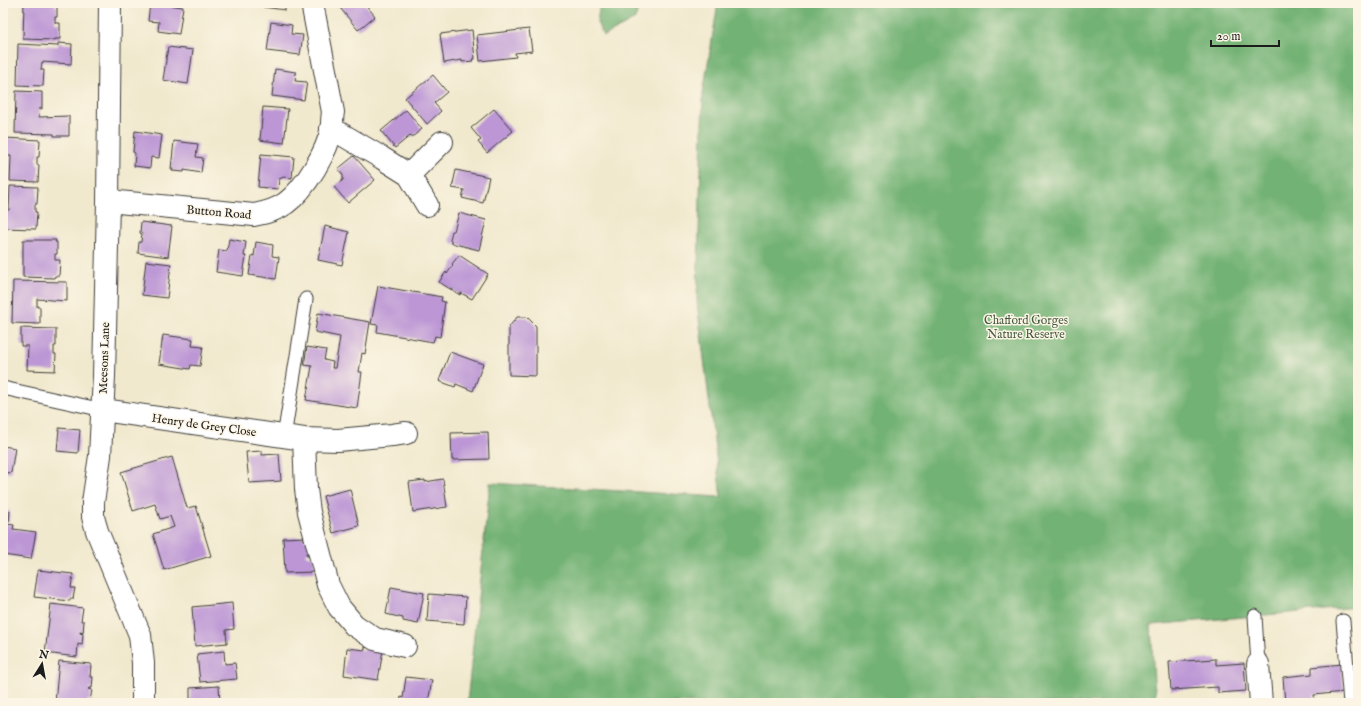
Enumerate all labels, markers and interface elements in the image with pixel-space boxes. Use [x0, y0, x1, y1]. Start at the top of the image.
scale bar [1211, 22, 1279, 48]
text: 20 m [1217, 29, 1240, 44]
street label: Button Road [186, 202, 253, 223]
park label: Chafford Gorges Nature Reserve [984, 313, 1068, 342]
street label: Meesons Lane [96, 321, 113, 394]
street label: Henry de Grey Close [151, 411, 258, 440]
north arrow [22, 644, 62, 684]
text: N [37, 647, 50, 663]

